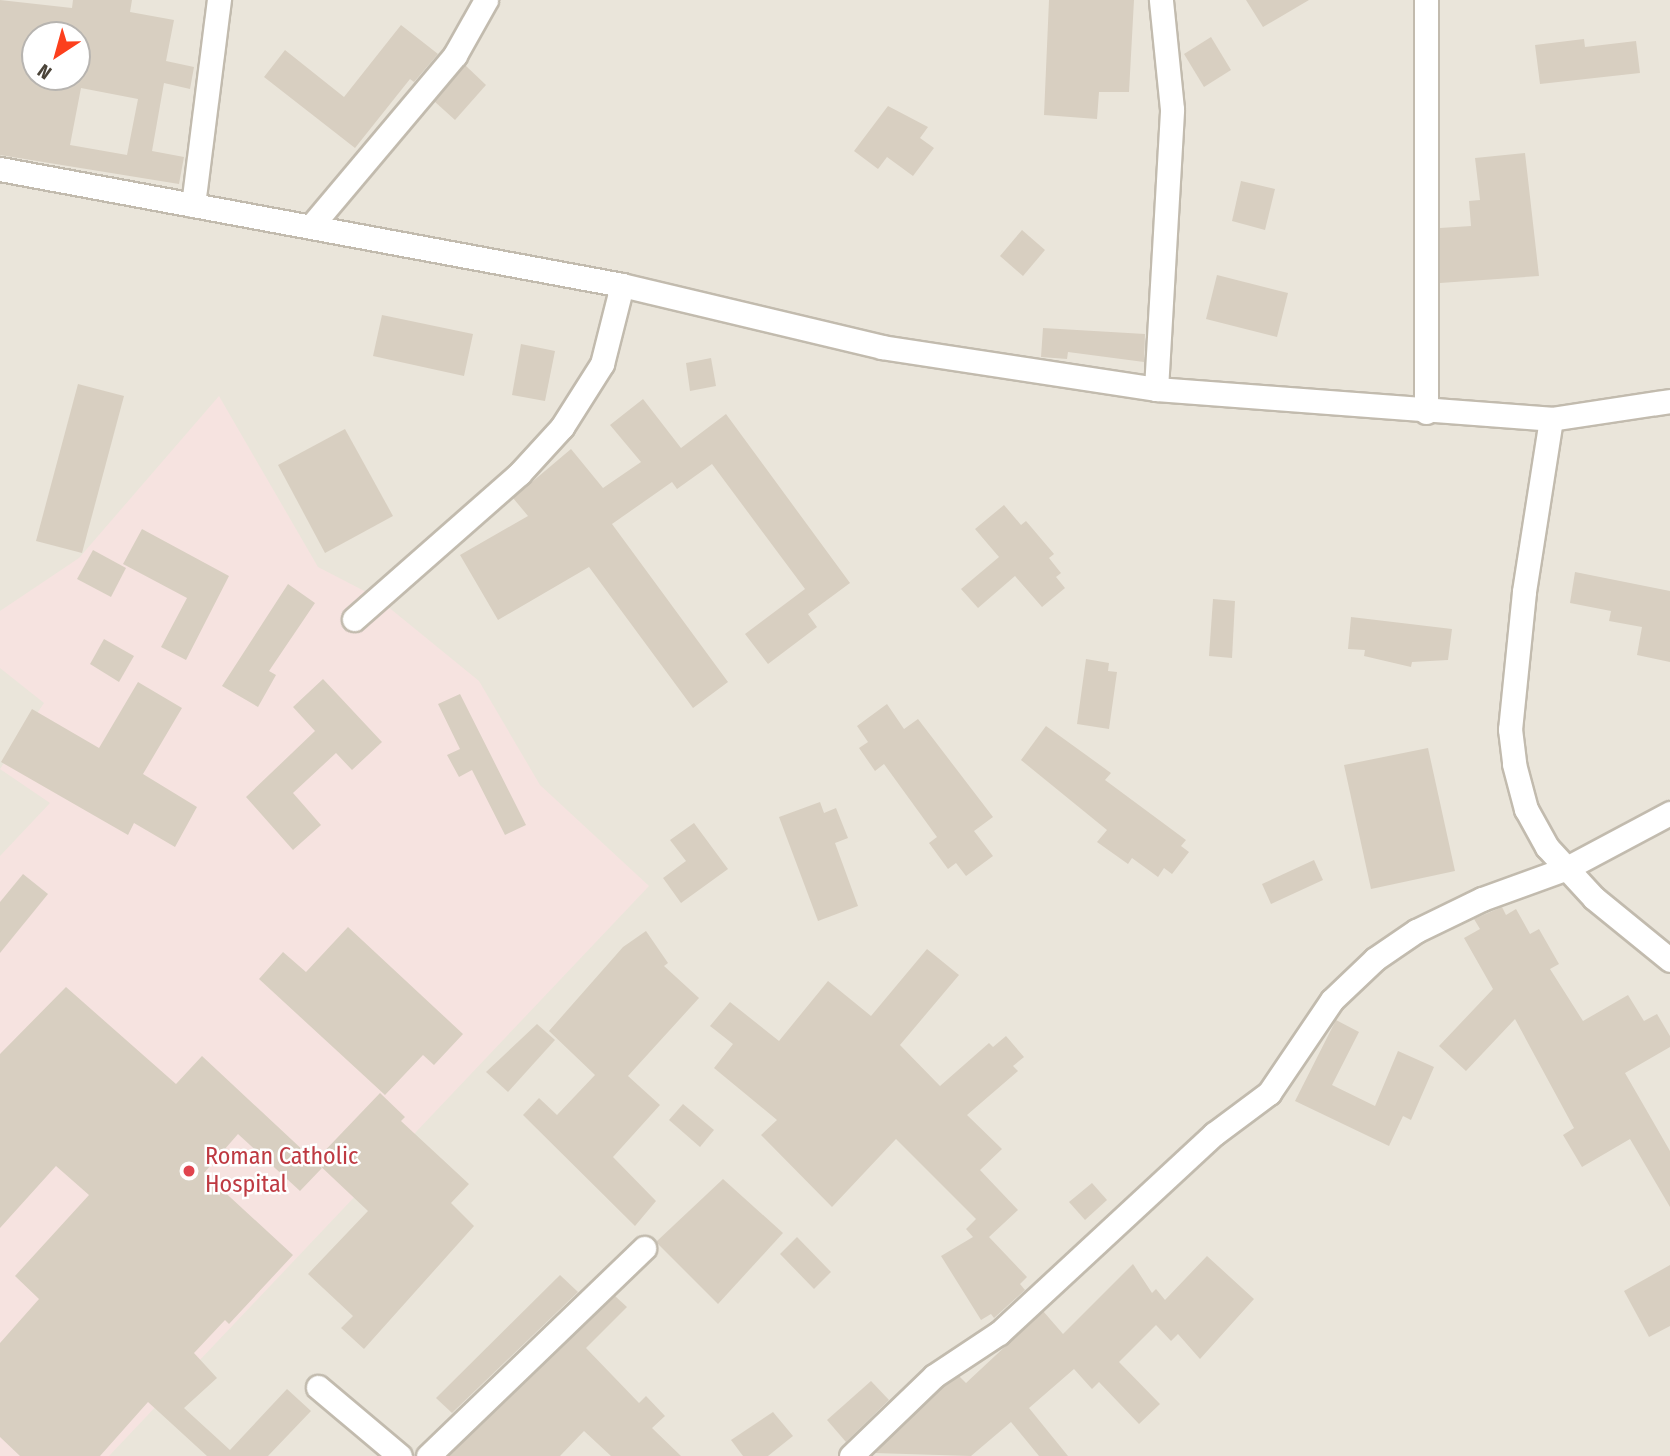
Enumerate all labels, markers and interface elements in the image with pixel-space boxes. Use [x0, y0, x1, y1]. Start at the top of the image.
north arrow [21, 21, 91, 91]
text: N [33, 59, 56, 84]
place label: Roman Catholic Hospital [205, 1143, 358, 1199]
marker: Roman Catholic Hospital [179, 1161, 199, 1181]

